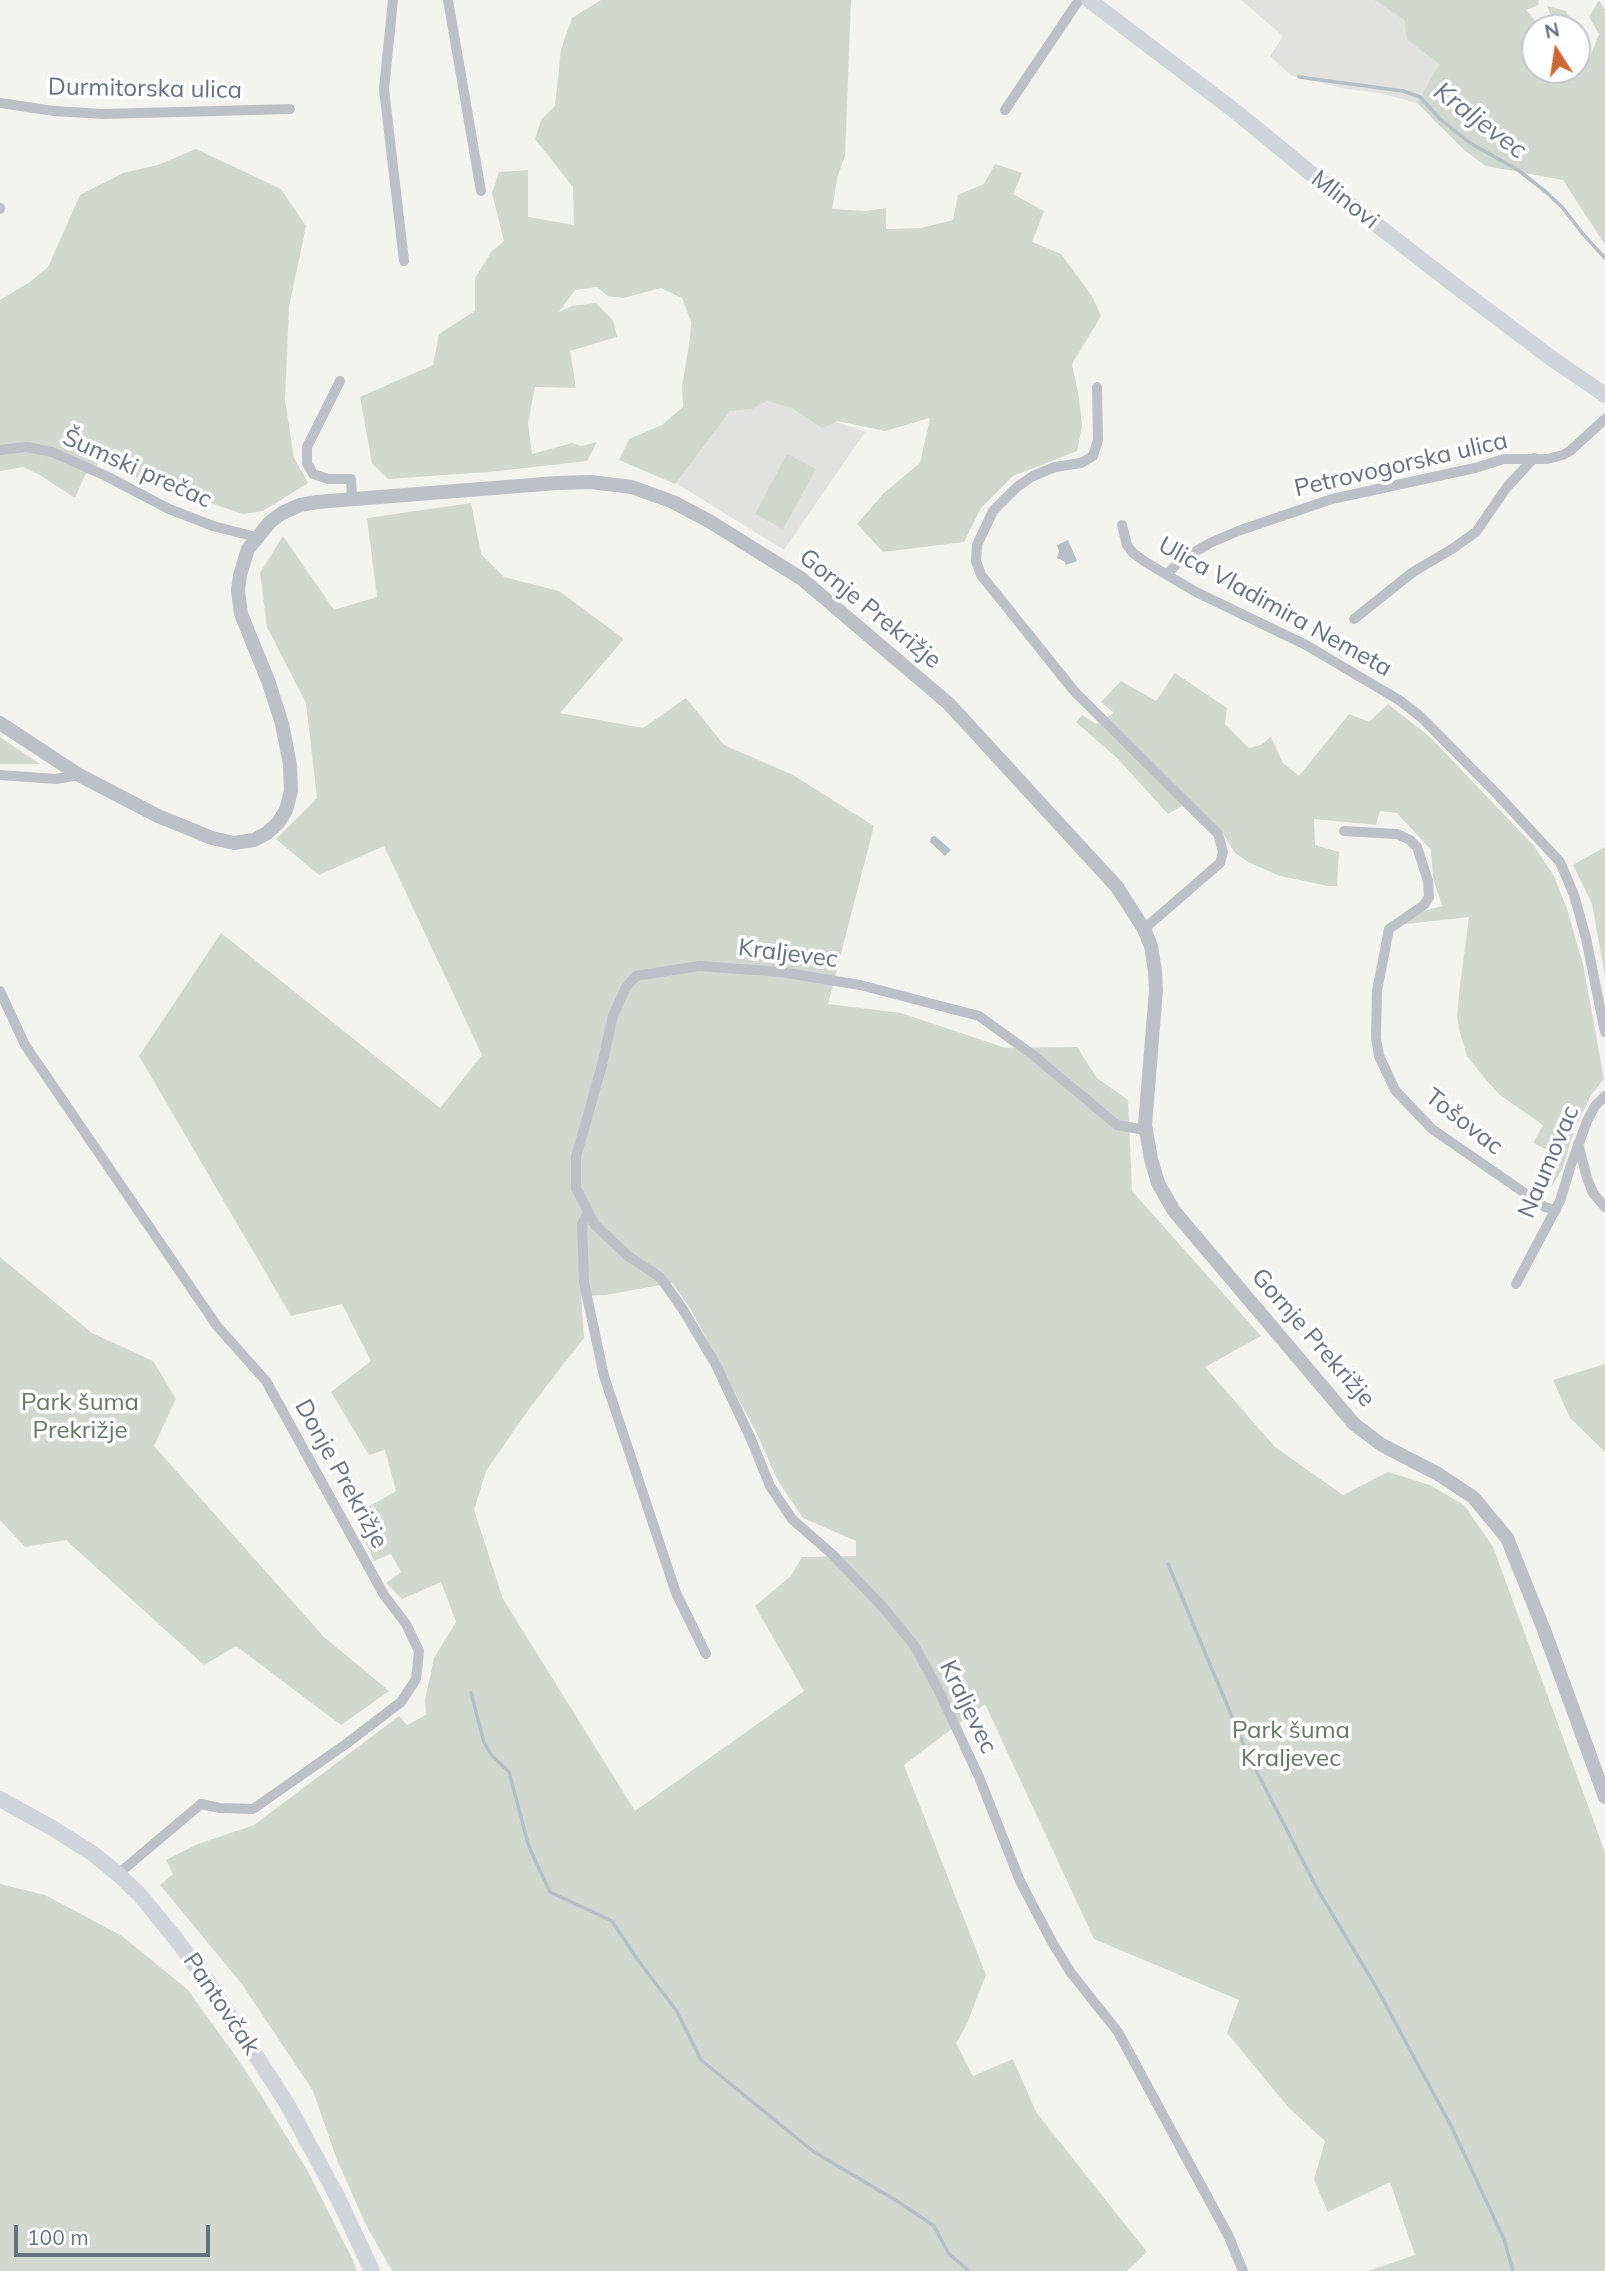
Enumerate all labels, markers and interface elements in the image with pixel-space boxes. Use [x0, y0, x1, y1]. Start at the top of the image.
north arrow [1521, 14, 1591, 84]
text: N [1543, 17, 1562, 44]
street label: Durmitorska ulica [48, 73, 242, 105]
water label: Kraljevec [1427, 76, 1533, 166]
street label: Mlinovi [1305, 165, 1385, 235]
street label: Šumski prečac [58, 423, 216, 515]
street label: Petrovogorska ulica [1292, 426, 1510, 504]
street label: Ulica Vladimira Nemeta [1153, 531, 1397, 683]
street label: Gornje Prekrižje [793, 543, 947, 675]
street label: Kraljevec [737, 934, 839, 974]
street label: Tošovac [1419, 1083, 1509, 1161]
street label: Naumovac [1512, 1101, 1586, 1223]
street label: Gornje Prekrižje [1245, 1263, 1381, 1413]
park label: Park šuma Prekrižje [21, 1389, 139, 1445]
street label: Donje Prekrižje [288, 1395, 394, 1553]
street label: Kraljevec [933, 1656, 1003, 1758]
park label: Park šuma Kraljevec [1232, 1717, 1350, 1773]
street label: Pantovčak [177, 1948, 265, 2060]
scale bar [18, 2212, 214, 2256]
text: 100 m [27, 2224, 89, 2250]

